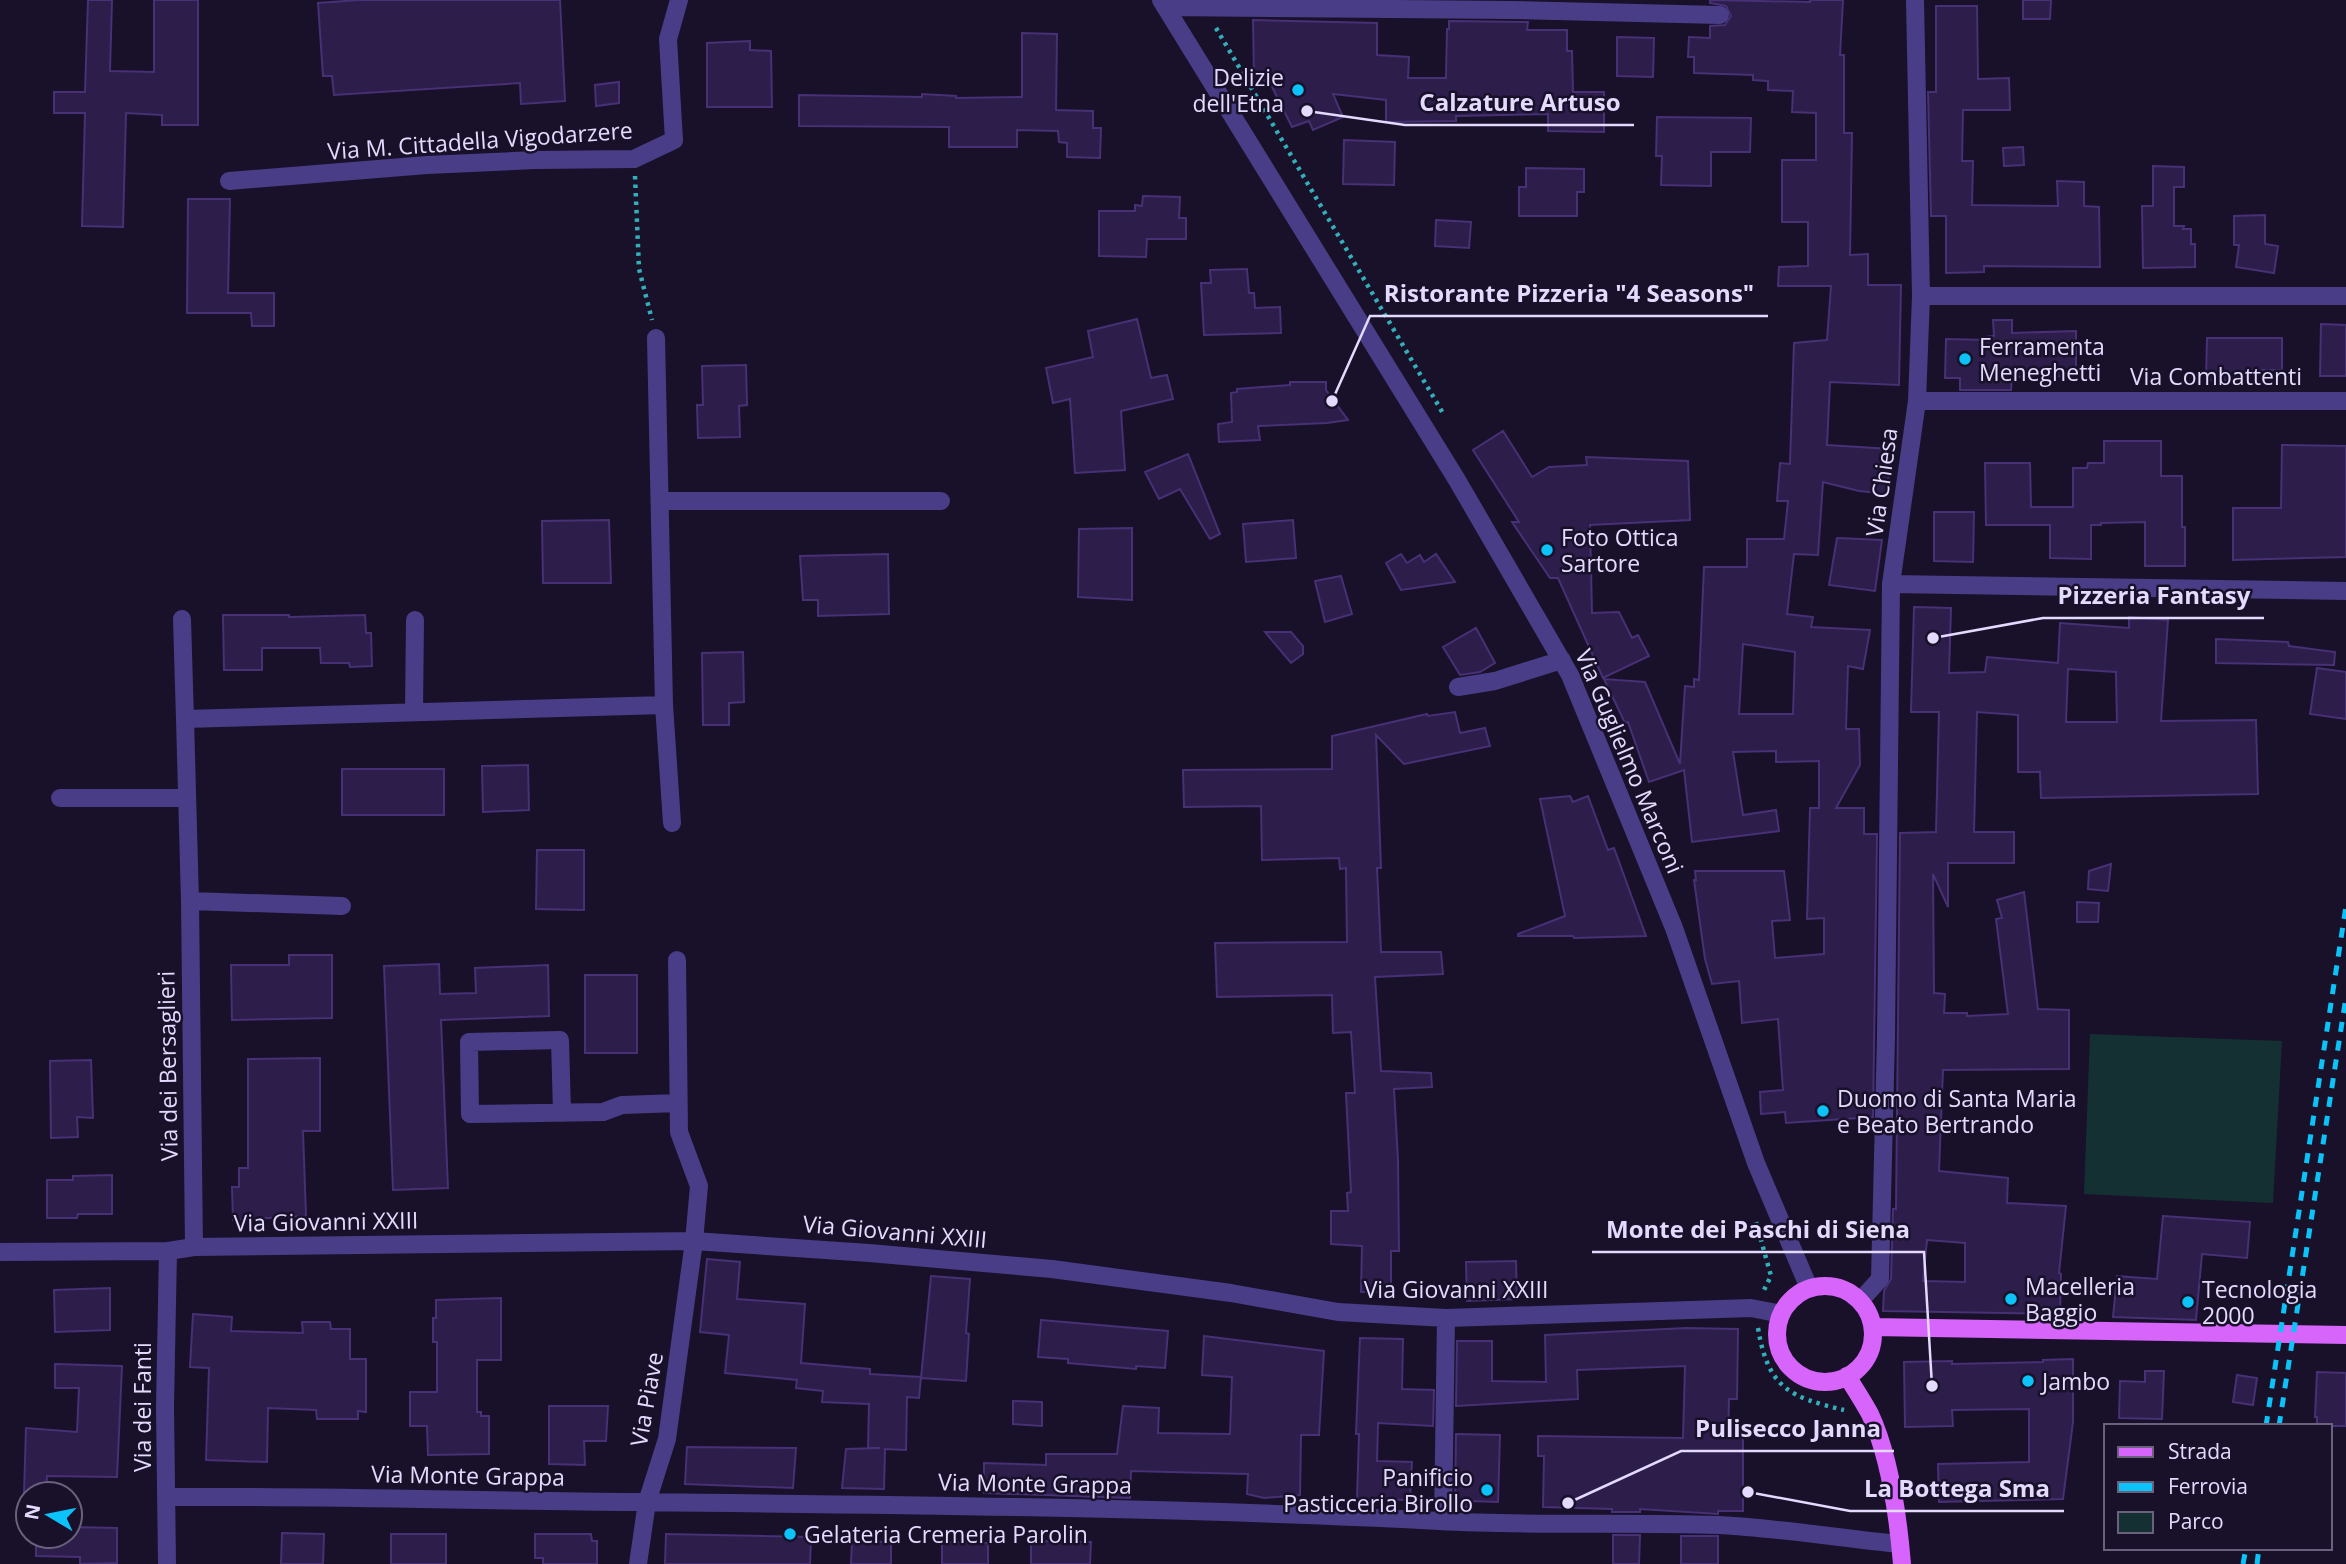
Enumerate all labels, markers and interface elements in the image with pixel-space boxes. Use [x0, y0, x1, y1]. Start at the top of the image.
place label: Delizie dell'Etna [1192, 61, 1284, 119]
callout: Calzature Artuso [1405, 80, 1634, 125]
marker: Delizie dell'Etna [1290, 82, 1306, 98]
text: Calzature Artuso [1419, 85, 1621, 118]
street label: Via M. Cittadella Vigodarzere [326, 113, 634, 167]
callout: Ristorante Pizzeria "4 Seasons" [1370, 271, 1768, 316]
text: Ristorante Pizzeria "4 Seasons" [1384, 276, 1754, 309]
place label: Ferramenta Meneghetti [1979, 330, 2105, 388]
marker: Ferramenta Meneghetti [1957, 351, 1973, 367]
street label: Via Combattenti [2130, 360, 2302, 392]
street label: Via Chiesa [1858, 426, 1904, 538]
place label: Foto Ottica Sartore [1561, 521, 1679, 579]
marker: Foto Ottica Sartore [1539, 542, 1555, 558]
callout: Pizzeria Fantasy [2043, 573, 2264, 618]
text: Pizzeria Fantasy [2058, 578, 2251, 611]
street label: Via Guglielmo Marconi [1568, 644, 1692, 878]
street label: Via dei Bersaglieri [149, 971, 185, 1161]
place label: Duomo di Santa Maria e Beato Bertrando [1837, 1082, 2077, 1140]
marker: Duomo di Santa Maria e Beato Bertrando [1815, 1103, 1831, 1119]
street label: Via Giovanni XXIII [233, 1203, 419, 1239]
street label: Via Giovanni XXIII [802, 1207, 988, 1255]
callout: Monte dei Paschi di Siena [1592, 1207, 1924, 1252]
text: Monte dei Paschi di Siena [1606, 1212, 1910, 1245]
place label: Macelleria Baggio [2025, 1270, 2135, 1328]
street label: Via Giovanni XXIII [1364, 1273, 1548, 1305]
place label: Tecnologia 2000 [2202, 1273, 2317, 1331]
marker: Macelleria Baggio [2003, 1291, 2019, 1307]
marker: Tecnologia 2000 [2180, 1294, 2196, 1310]
street label: Via dei Fanti [126, 1342, 158, 1472]
street label: Via Piave [622, 1349, 670, 1449]
place label: Jambo [2040, 1365, 2110, 1397]
marker: Jambo [2020, 1373, 2036, 1389]
callout: Pulisecco Janna [1681, 1406, 1894, 1451]
text: Pulisecco Janna [1695, 1411, 1881, 1444]
legend [2104, 1424, 2332, 1550]
text: Strada [2168, 1437, 2232, 1465]
street label: Via Monte Grappa [371, 1457, 565, 1493]
place label: Panificio Pasticceria Birollo [1283, 1461, 1473, 1519]
street label: Via Monte Grappa [938, 1465, 1132, 1501]
callout: La Bottega Sma [1850, 1466, 2064, 1511]
text: La Bottega Sma [1864, 1471, 2050, 1504]
text: Ferrovia [2168, 1472, 2248, 1500]
north arrow [14, 1480, 84, 1550]
marker: Panificio Pasticceria Birollo [1479, 1482, 1495, 1498]
text: N [18, 1502, 46, 1522]
text: Parco [2168, 1507, 2224, 1535]
place label: Gelateria Cremeria Parolin [804, 1518, 1088, 1550]
marker: Gelateria Cremeria Parolin [782, 1526, 798, 1542]

